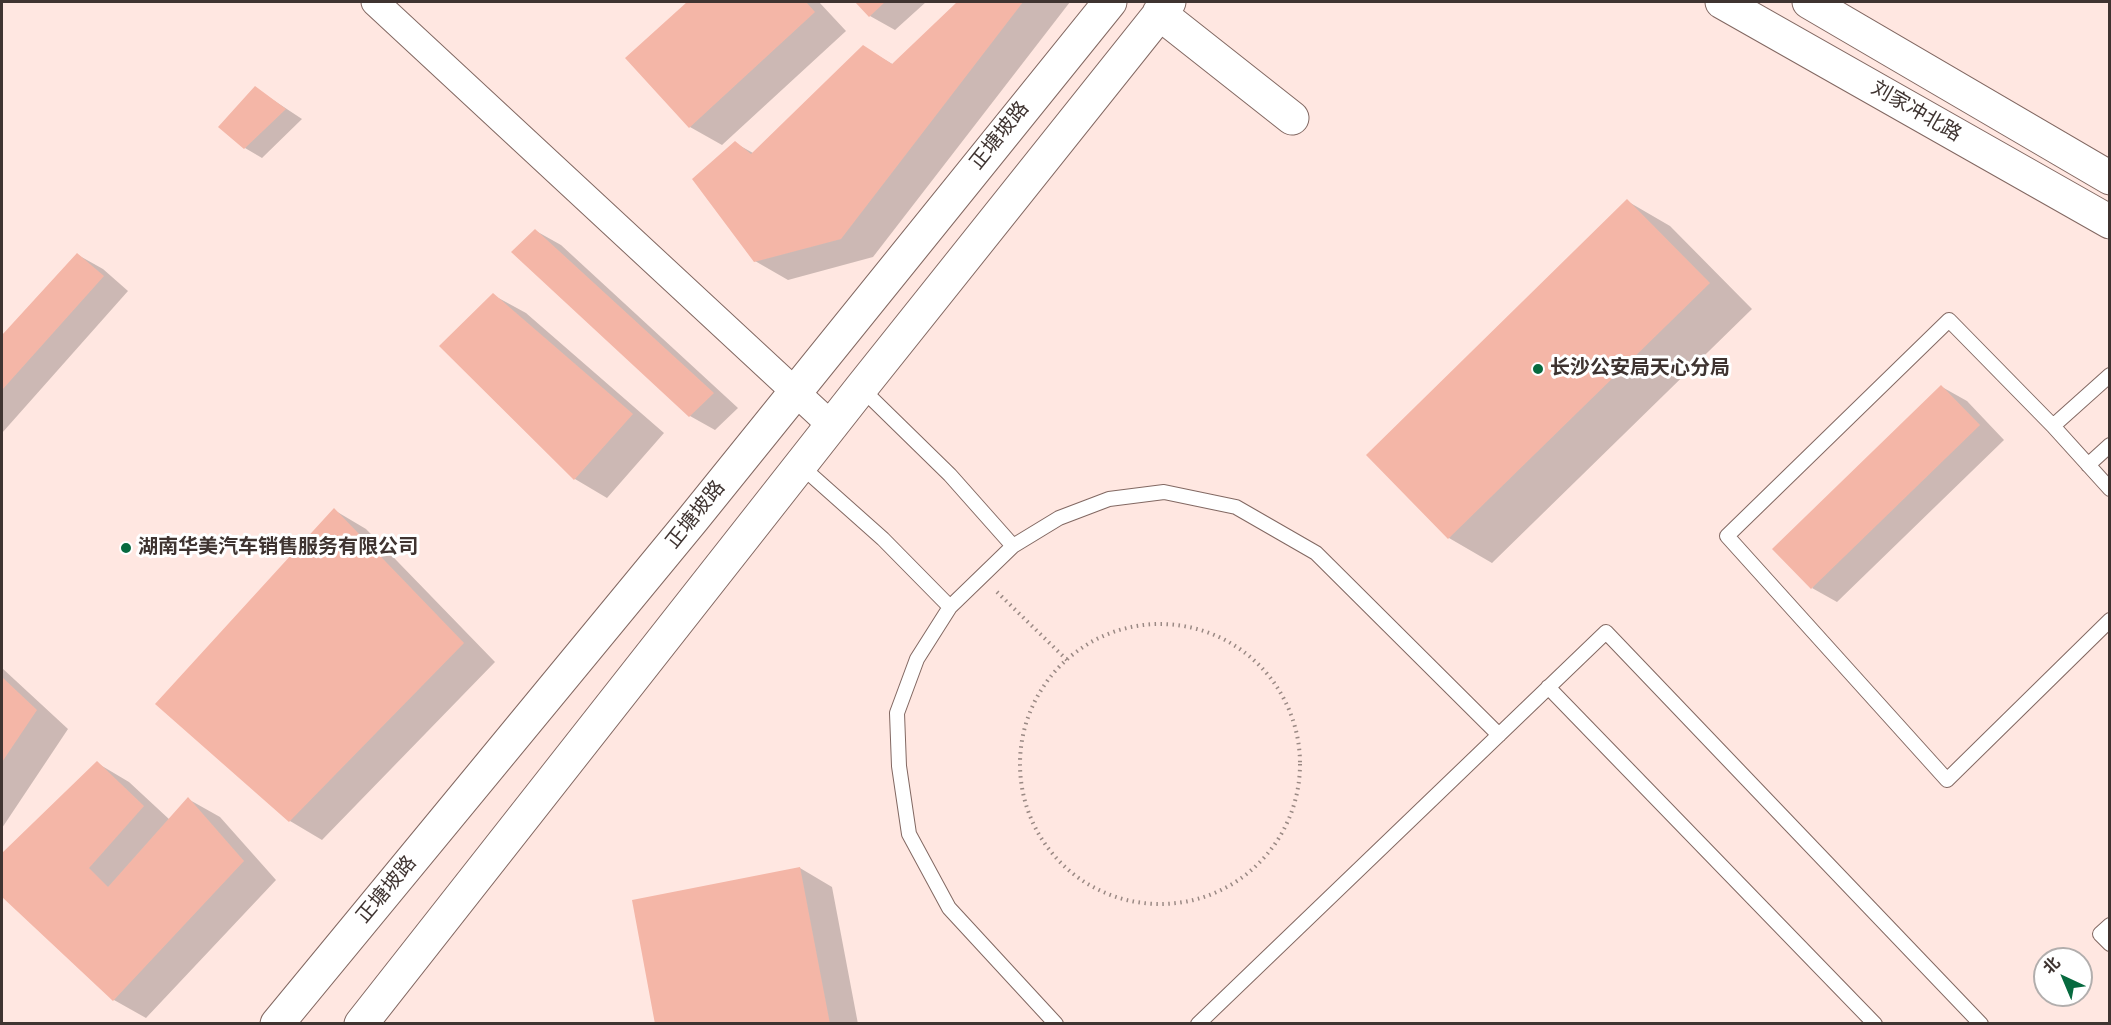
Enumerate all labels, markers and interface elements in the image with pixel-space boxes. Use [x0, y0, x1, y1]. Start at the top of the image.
street label: 刘家冲北路 [1867, 77, 1965, 147]
street label: 正塘坡路 [966, 97, 1034, 175]
place label: 长沙公安局天心分局 [1550, 357, 1730, 381]
marker: 长沙公安局天心分局 [1531, 362, 1545, 376]
street label: 正塘坡路 [662, 476, 730, 554]
place label: 湖南华美汽车销售服务有限公司 [138, 536, 418, 560]
marker: 湖南华美汽车销售服务有限公司 [119, 541, 133, 555]
street label: 正塘坡路 [352, 852, 422, 928]
north arrow [2033, 947, 2093, 1007]
text: 北 [2039, 953, 2065, 978]

